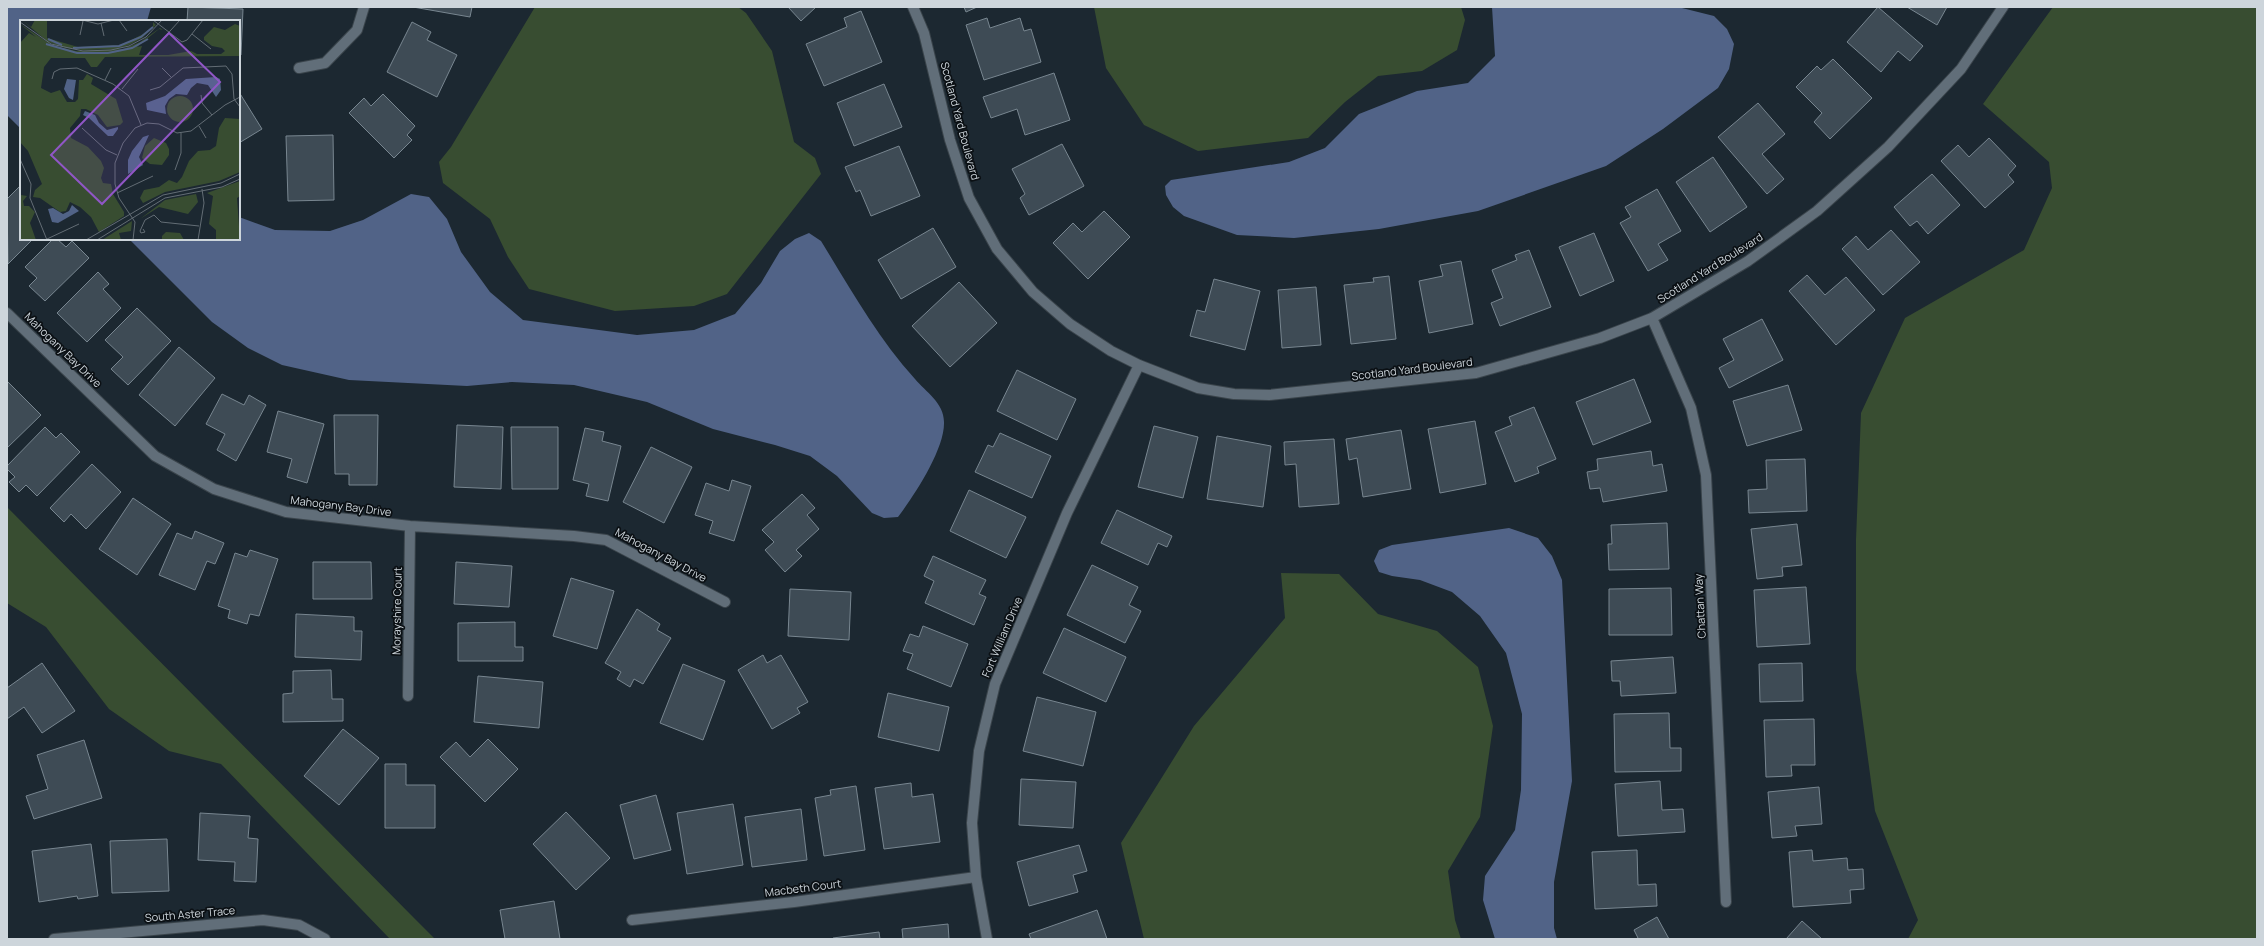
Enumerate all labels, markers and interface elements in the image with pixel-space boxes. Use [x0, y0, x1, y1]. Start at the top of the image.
inset map [20, 20, 240, 240]
street label: Scotland Yard Boulevard [937, 60, 983, 182]
street label: Scotland Yard Boulevard [1654, 229, 1765, 306]
street label: Mahogany Bay Drive [22, 309, 105, 391]
street label: Scotland Yard Boulevard [1351, 354, 1473, 383]
street label: Mahogany Bay Drive [290, 492, 393, 519]
street label: Mahogany Bay Drive [613, 524, 710, 585]
street label: Morayshire Court [388, 567, 405, 655]
street label: Chattan Way [1690, 573, 1709, 639]
street label: Fort William Drive [978, 594, 1025, 679]
street label: Macbeth Court [764, 875, 842, 900]
street label: South Aster Trace [144, 902, 236, 925]

